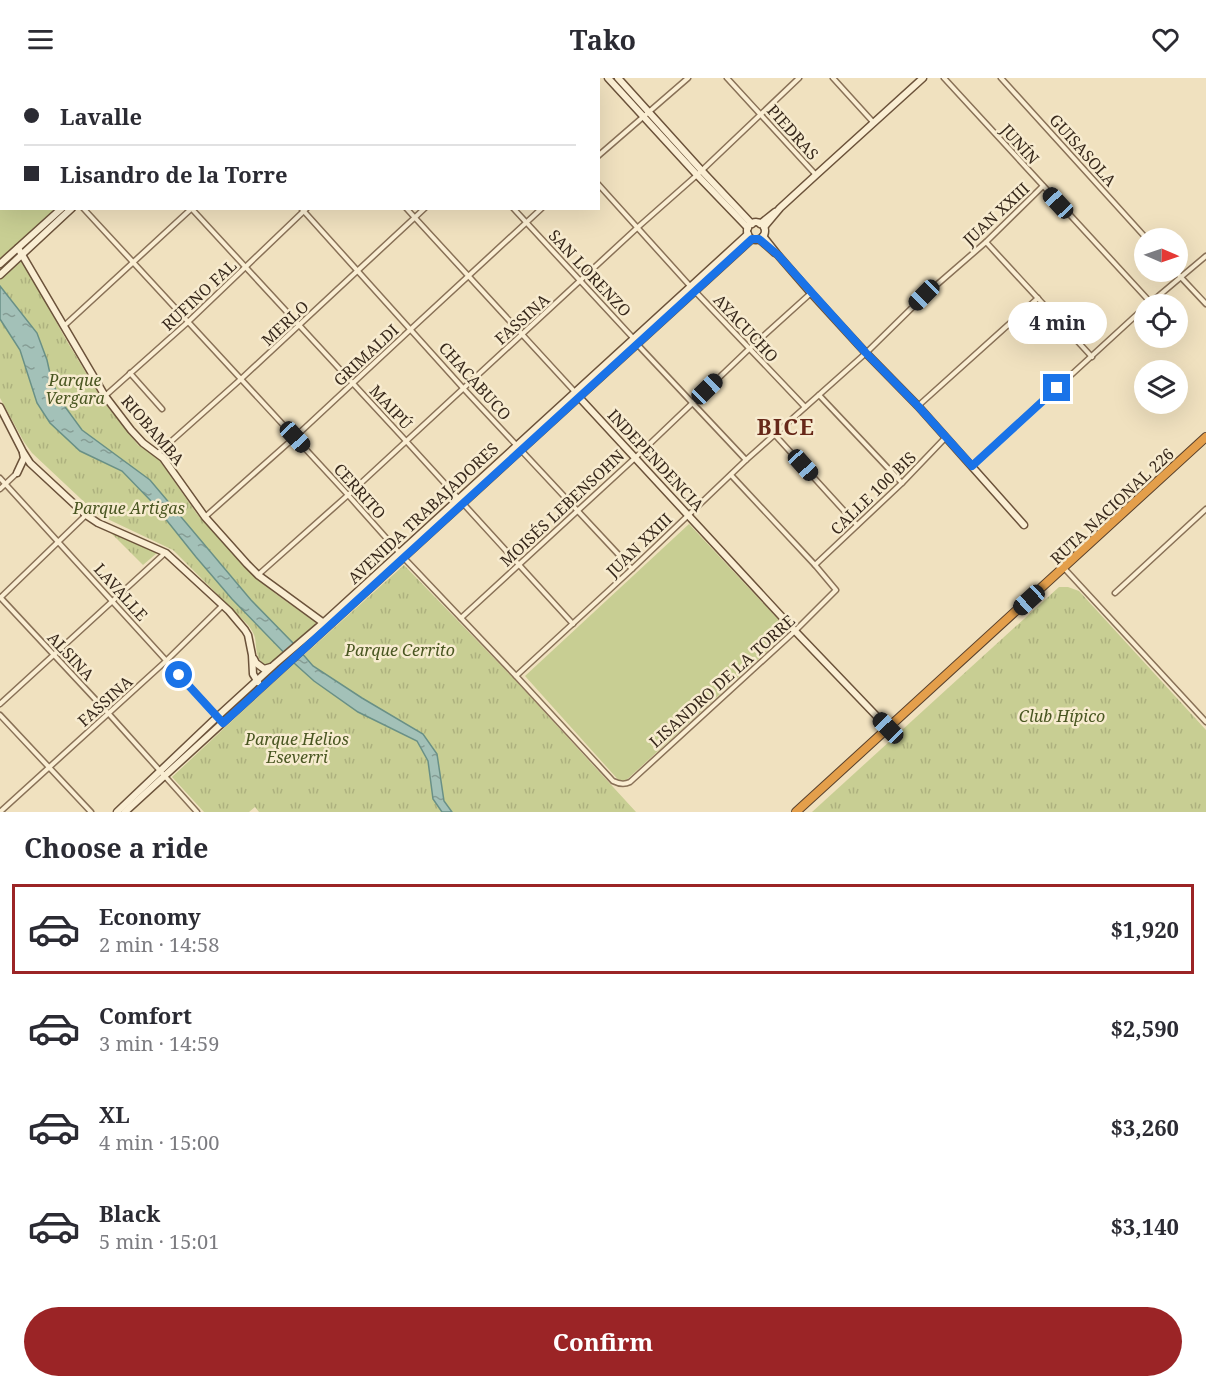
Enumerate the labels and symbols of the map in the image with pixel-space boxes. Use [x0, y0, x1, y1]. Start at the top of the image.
street label: PIEDRAS [762, 100, 824, 164]
street label: GUISASOLA [1045, 109, 1122, 191]
street label: JUNÍN [995, 118, 1044, 169]
street label: JUAN XXIII [957, 177, 1034, 251]
car [1039, 184, 1077, 222]
street label: SAN LORENZO [544, 225, 636, 321]
north arrow [1134, 228, 1188, 282]
street label: RUFINO FAL [157, 255, 241, 335]
car [905, 276, 943, 314]
street label: FASSINA [490, 288, 555, 349]
street label: AYACUCHO [709, 289, 783, 367]
street label: MERLO [257, 295, 313, 351]
callout: 4 min [1008, 301, 1106, 343]
street label: GRIMALDI [329, 319, 403, 391]
street label: CHACABUCO [434, 337, 516, 425]
park label: Parque Vergara [45, 369, 105, 409]
car [688, 370, 726, 408]
route end [1043, 374, 1070, 401]
street label: MAIPÚ [365, 380, 418, 434]
street label: RIOBAMBA [116, 390, 190, 470]
street label: INDEPENDENCIA [603, 404, 710, 516]
district label: BICE [757, 411, 815, 441]
car [276, 418, 314, 456]
street label: AVENIDA TRABAJADORES [343, 437, 503, 589]
street label: RUTA NACIONAL 226 [1046, 443, 1179, 569]
street label: MOISÉS LEBENSOHN [495, 445, 629, 571]
car [784, 446, 822, 484]
street label: CALLE 100 BIS [825, 446, 921, 540]
street label: CERRITO [329, 458, 391, 524]
park label: Parque Artigas [72, 497, 185, 519]
street label: JUAN XXIII [601, 508, 677, 583]
street label: LAVALLE [89, 558, 153, 626]
car [1010, 581, 1048, 619]
street label: LISANDRO DE LA TORRE [644, 610, 800, 752]
street label: ALSINA [43, 627, 100, 686]
park label: Parque Cerrito [344, 639, 455, 661]
route start [165, 661, 192, 688]
street label: FASSINA [73, 670, 138, 731]
park label: Club Hípico [1019, 705, 1105, 727]
car [869, 709, 907, 747]
park label: Parque Helios Eseverri [244, 728, 349, 768]

